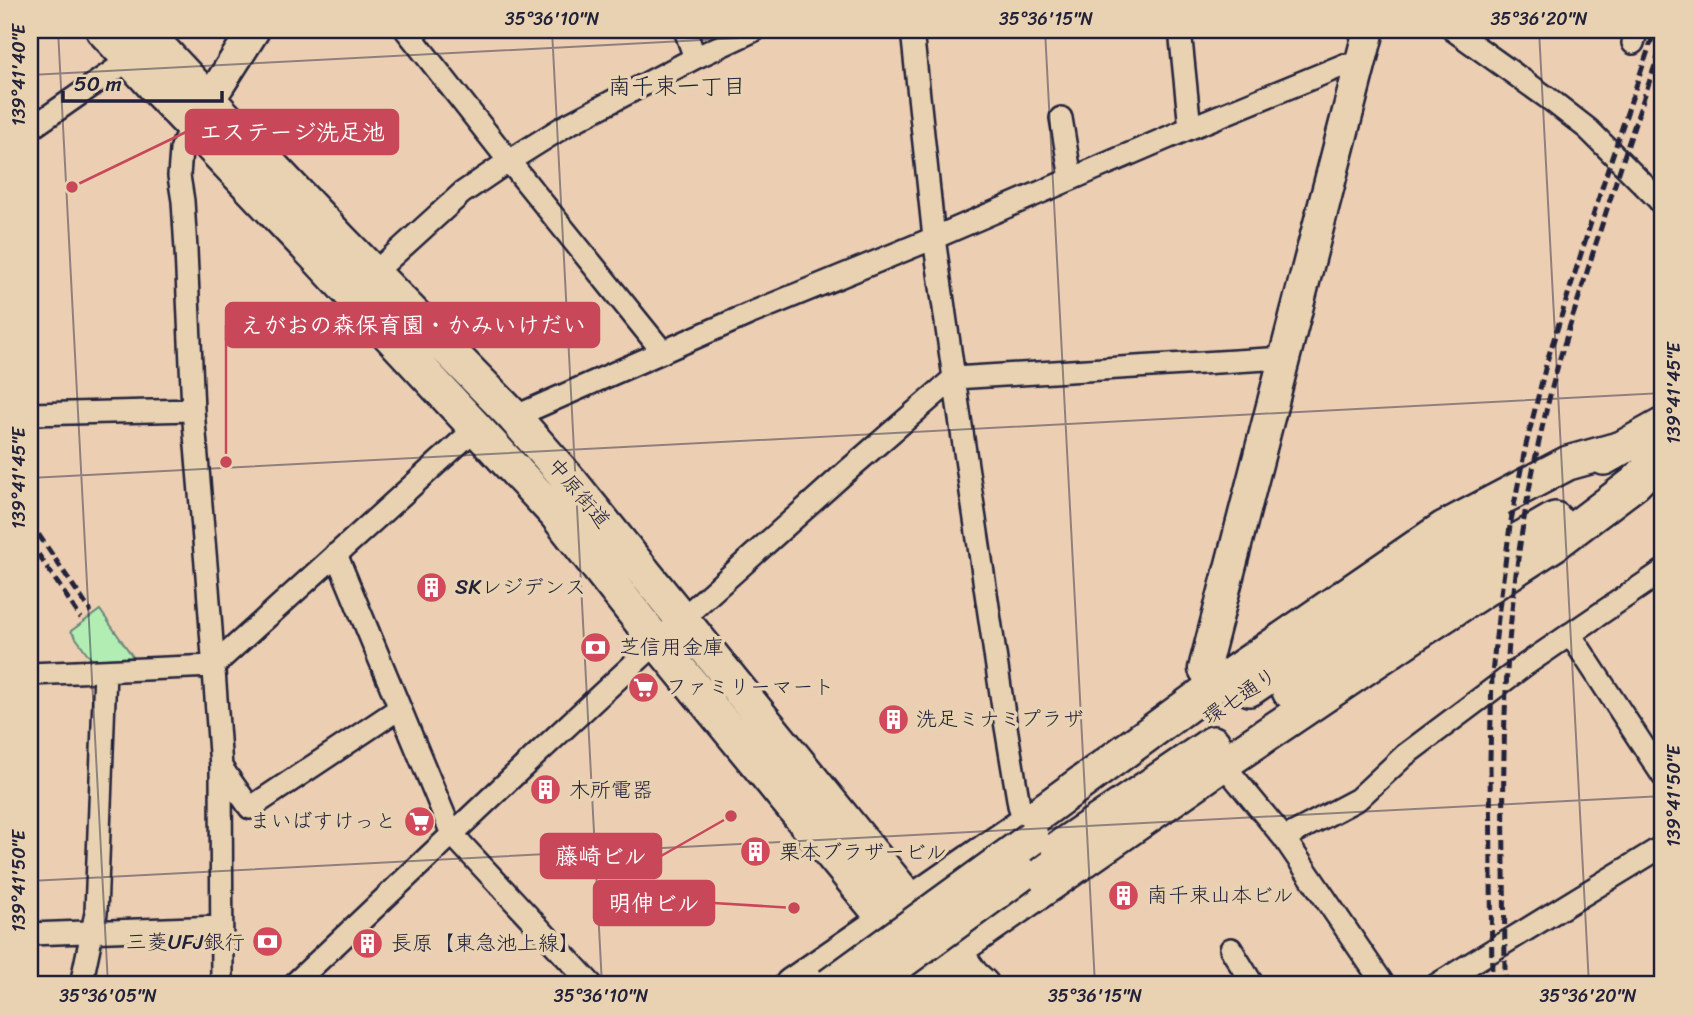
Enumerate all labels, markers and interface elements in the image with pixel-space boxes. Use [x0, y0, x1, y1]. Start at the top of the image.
text: 35°36'10"N [505, 3, 600, 35]
text: 35°36'15"N [999, 3, 1094, 35]
text: 35°36'20"N [1490, 3, 1588, 35]
text: 139°41'40"E [3, 23, 35, 126]
scale bar [63, 60, 222, 104]
text: 50 m [74, 65, 122, 103]
district label: 南千束一丁目 [608, 66, 746, 107]
callout: エステージ洗足池 [186, 110, 398, 154]
text: エステージ洗足池 [199, 112, 385, 153]
callout: えがおの森保育園・かみいけだい [226, 303, 599, 347]
text: えがおの森保育園・かみいけだい [240, 305, 586, 346]
text: 139°41'45"E [1658, 341, 1690, 444]
text: 139°41'45"E [3, 426, 35, 529]
street label: 中原街道 [537, 449, 621, 537]
place label: SKレジデンス [455, 568, 586, 606]
building icon: SKレジデンス [415, 570, 449, 604]
place label: 芝信用金庫 [619, 628, 724, 666]
bank icon: 芝信用金庫 [579, 630, 613, 664]
street label: 環七通り [1195, 657, 1285, 735]
place label: ファミリーマート [666, 668, 834, 706]
supermarket icon: ファミリーマート [626, 670, 660, 704]
place label: 洗足ミナミプラザ [916, 700, 1084, 738]
building icon: 洗足ミナミプラザ [876, 702, 910, 736]
text: 139°41'50"E [1658, 744, 1690, 847]
place label: 木所電器 [569, 771, 653, 809]
building icon: 木所電器 [529, 773, 563, 807]
place label: まいばすけっと [249, 802, 396, 840]
supermarket icon: まいばすけっと [402, 804, 436, 838]
text: 139°41'50"E [3, 829, 35, 932]
place label: 栗本ブラザービル [779, 833, 947, 871]
callout: 藤崎ビル [541, 834, 661, 878]
building icon: 栗本ブラザービル [739, 835, 773, 869]
text: 藤崎ビル [555, 836, 647, 877]
place label: 南千束山本ビル [1147, 876, 1294, 914]
building icon: 南千束山本ビル [1107, 878, 1141, 912]
callout: 明伸ビル [594, 881, 714, 925]
text: 明伸ビル [608, 883, 700, 924]
place label: 三菱UFJ銀行 [126, 923, 245, 961]
place label: 長原【東急池上線】 [391, 924, 580, 962]
bank icon: 三菱UFJ銀行 [251, 925, 285, 959]
building icon: 長原【東急池上線】 [351, 926, 385, 960]
text: 35°36'05"N [59, 980, 157, 1012]
text: 35°36'10"N [554, 980, 649, 1012]
text: 35°36'15"N [1048, 980, 1143, 1012]
text: 35°36'20"N [1539, 980, 1637, 1012]

